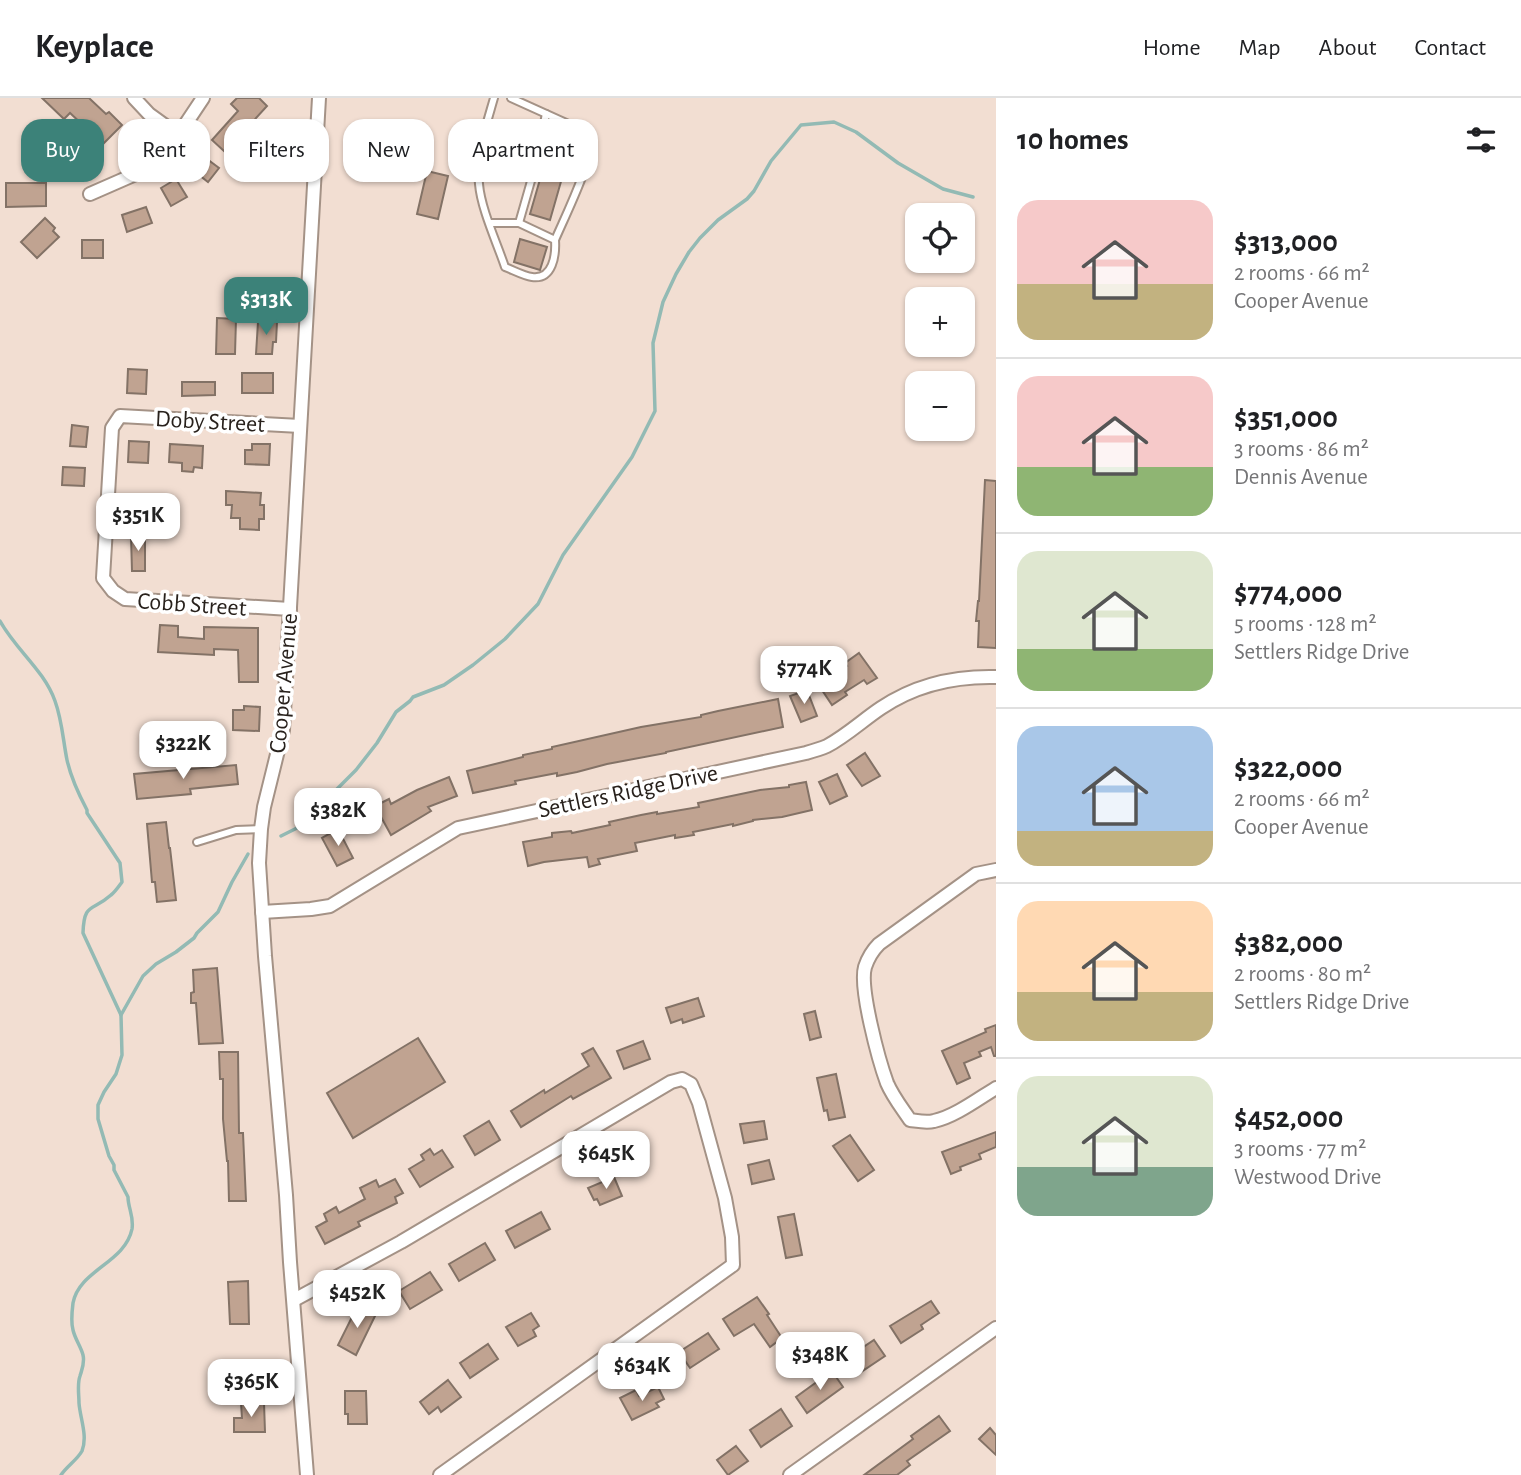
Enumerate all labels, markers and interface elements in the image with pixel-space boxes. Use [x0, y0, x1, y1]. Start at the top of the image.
text: Keyplace [35, 31, 154, 64]
text: Home [1143, 36, 1201, 60]
text: Map [1239, 36, 1281, 60]
text: About [1319, 36, 1376, 60]
text: Contact [1414, 36, 1486, 60]
chip: Buy [21, 119, 104, 182]
chip: Rent [118, 119, 210, 182]
chip: Filters [224, 119, 329, 182]
chip: New [343, 119, 434, 182]
chip: Apartment [448, 119, 598, 182]
icon: filters [1462, 121, 1500, 159]
text: 10 homes [1017, 125, 1128, 155]
map controls [905, 203, 975, 441]
button: locate [905, 203, 975, 273]
text: $313,000 [1234, 227, 1338, 257]
icon: home [1073, 228, 1157, 312]
text: 2 rooms · 66 m² [1234, 262, 1370, 285]
pin: $313K [217, 278, 315, 337]
button: + [905, 287, 975, 357]
text: $313K [240, 288, 292, 311]
text: Cooper Avenue [1234, 290, 1369, 313]
button: − [905, 371, 975, 441]
text: $351,000 [1234, 403, 1338, 433]
icon: home [1073, 404, 1157, 488]
street label: Doby Street [154, 407, 266, 437]
text: 3 rooms · 86 m² [1234, 438, 1369, 461]
text: Dennis Avenue [1234, 466, 1368, 489]
pin: $351K [89, 494, 187, 553]
text: $351K [112, 504, 164, 527]
text: $774,000 [1234, 578, 1342, 608]
icon: home [1073, 579, 1157, 663]
street label: Cobb Street [137, 589, 247, 621]
street label: Cooper Avenue [266, 612, 302, 754]
text: 5 rooms · 128 m² [1234, 613, 1376, 636]
text: Settlers Ridge Drive [1234, 641, 1409, 664]
pin: $774K [755, 646, 853, 706]
text: $774K [776, 657, 832, 680]
pin: $322K [134, 722, 232, 781]
text: $322K [155, 732, 211, 755]
text: $322,000 [1234, 753, 1342, 783]
icon: home [1073, 754, 1157, 838]
street label: Settlers Ridge Drive [536, 761, 720, 823]
pin: $382K [289, 788, 387, 848]
text: 2 rooms · 66 m² [1234, 788, 1370, 811]
text: $382K [310, 799, 366, 822]
text: Cooper Avenue [1234, 816, 1369, 839]
text: $382,000 [1234, 928, 1343, 958]
icon: home [1073, 929, 1157, 1013]
text: 2 rooms · 80 m² [1234, 963, 1371, 986]
text: Settlers Ridge Drive [1234, 991, 1409, 1014]
text: $452,000 [1234, 1103, 1343, 1133]
icon: home [1073, 1104, 1157, 1188]
pin: $645K [557, 1132, 655, 1191]
text: 3 rooms · 77 m² [1234, 1138, 1366, 1161]
text: $645K [578, 1142, 634, 1165]
text: Westwood Drive [1234, 1166, 1381, 1189]
pin: $452K [308, 1270, 406, 1330]
text: $452K [329, 1281, 385, 1304]
pin: $348K [771, 1332, 869, 1392]
text: $348K [792, 1343, 848, 1366]
pin: $634K [593, 1344, 691, 1403]
text: $634K [614, 1354, 670, 1377]
pin: $365K [202, 1360, 300, 1419]
text: $365K [224, 1370, 278, 1393]

